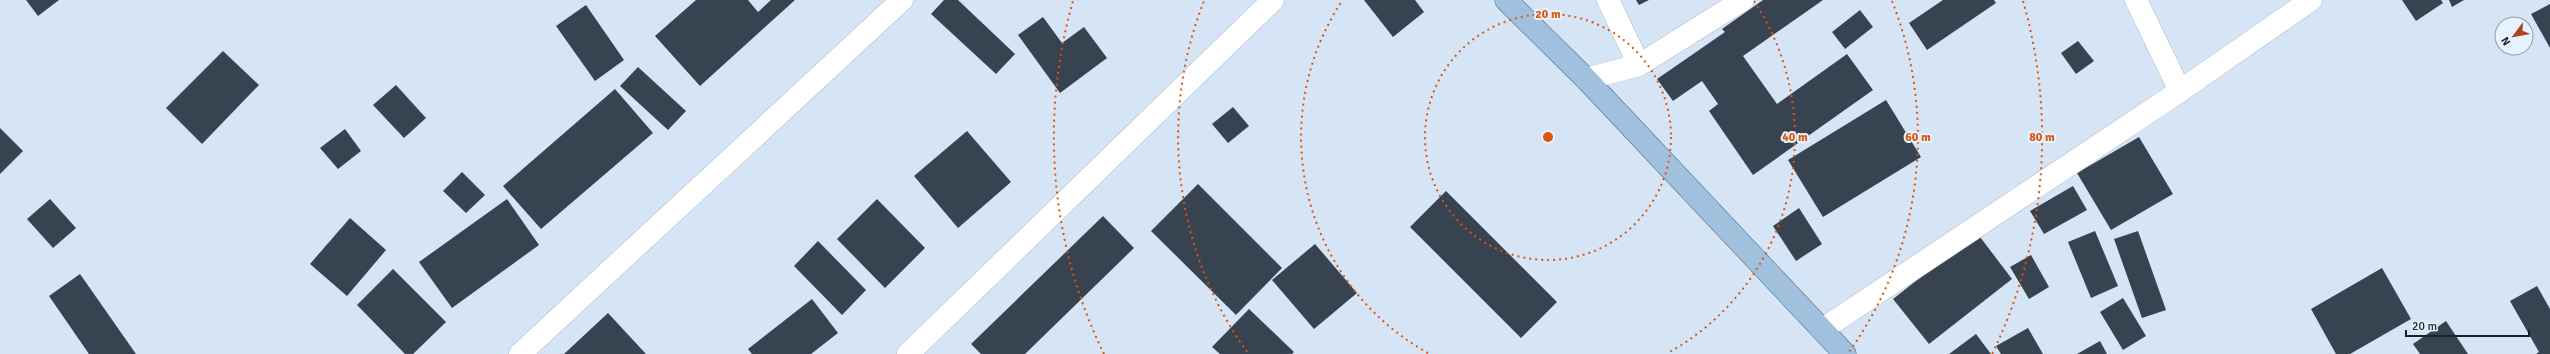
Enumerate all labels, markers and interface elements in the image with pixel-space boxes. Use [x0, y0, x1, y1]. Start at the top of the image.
text: 20 m [1535, 7, 1561, 22]
north arrow [2494, 16, 2534, 56]
text: N [2498, 34, 2513, 48]
centre of rings [1541, 130, 1555, 144]
text: 40 m [1782, 130, 1808, 145]
text: 60 m [1905, 130, 1931, 145]
text: 80 m [2029, 130, 2055, 145]
scale bar [2406, 312, 2529, 338]
text: 20 m [2412, 319, 2437, 334]

